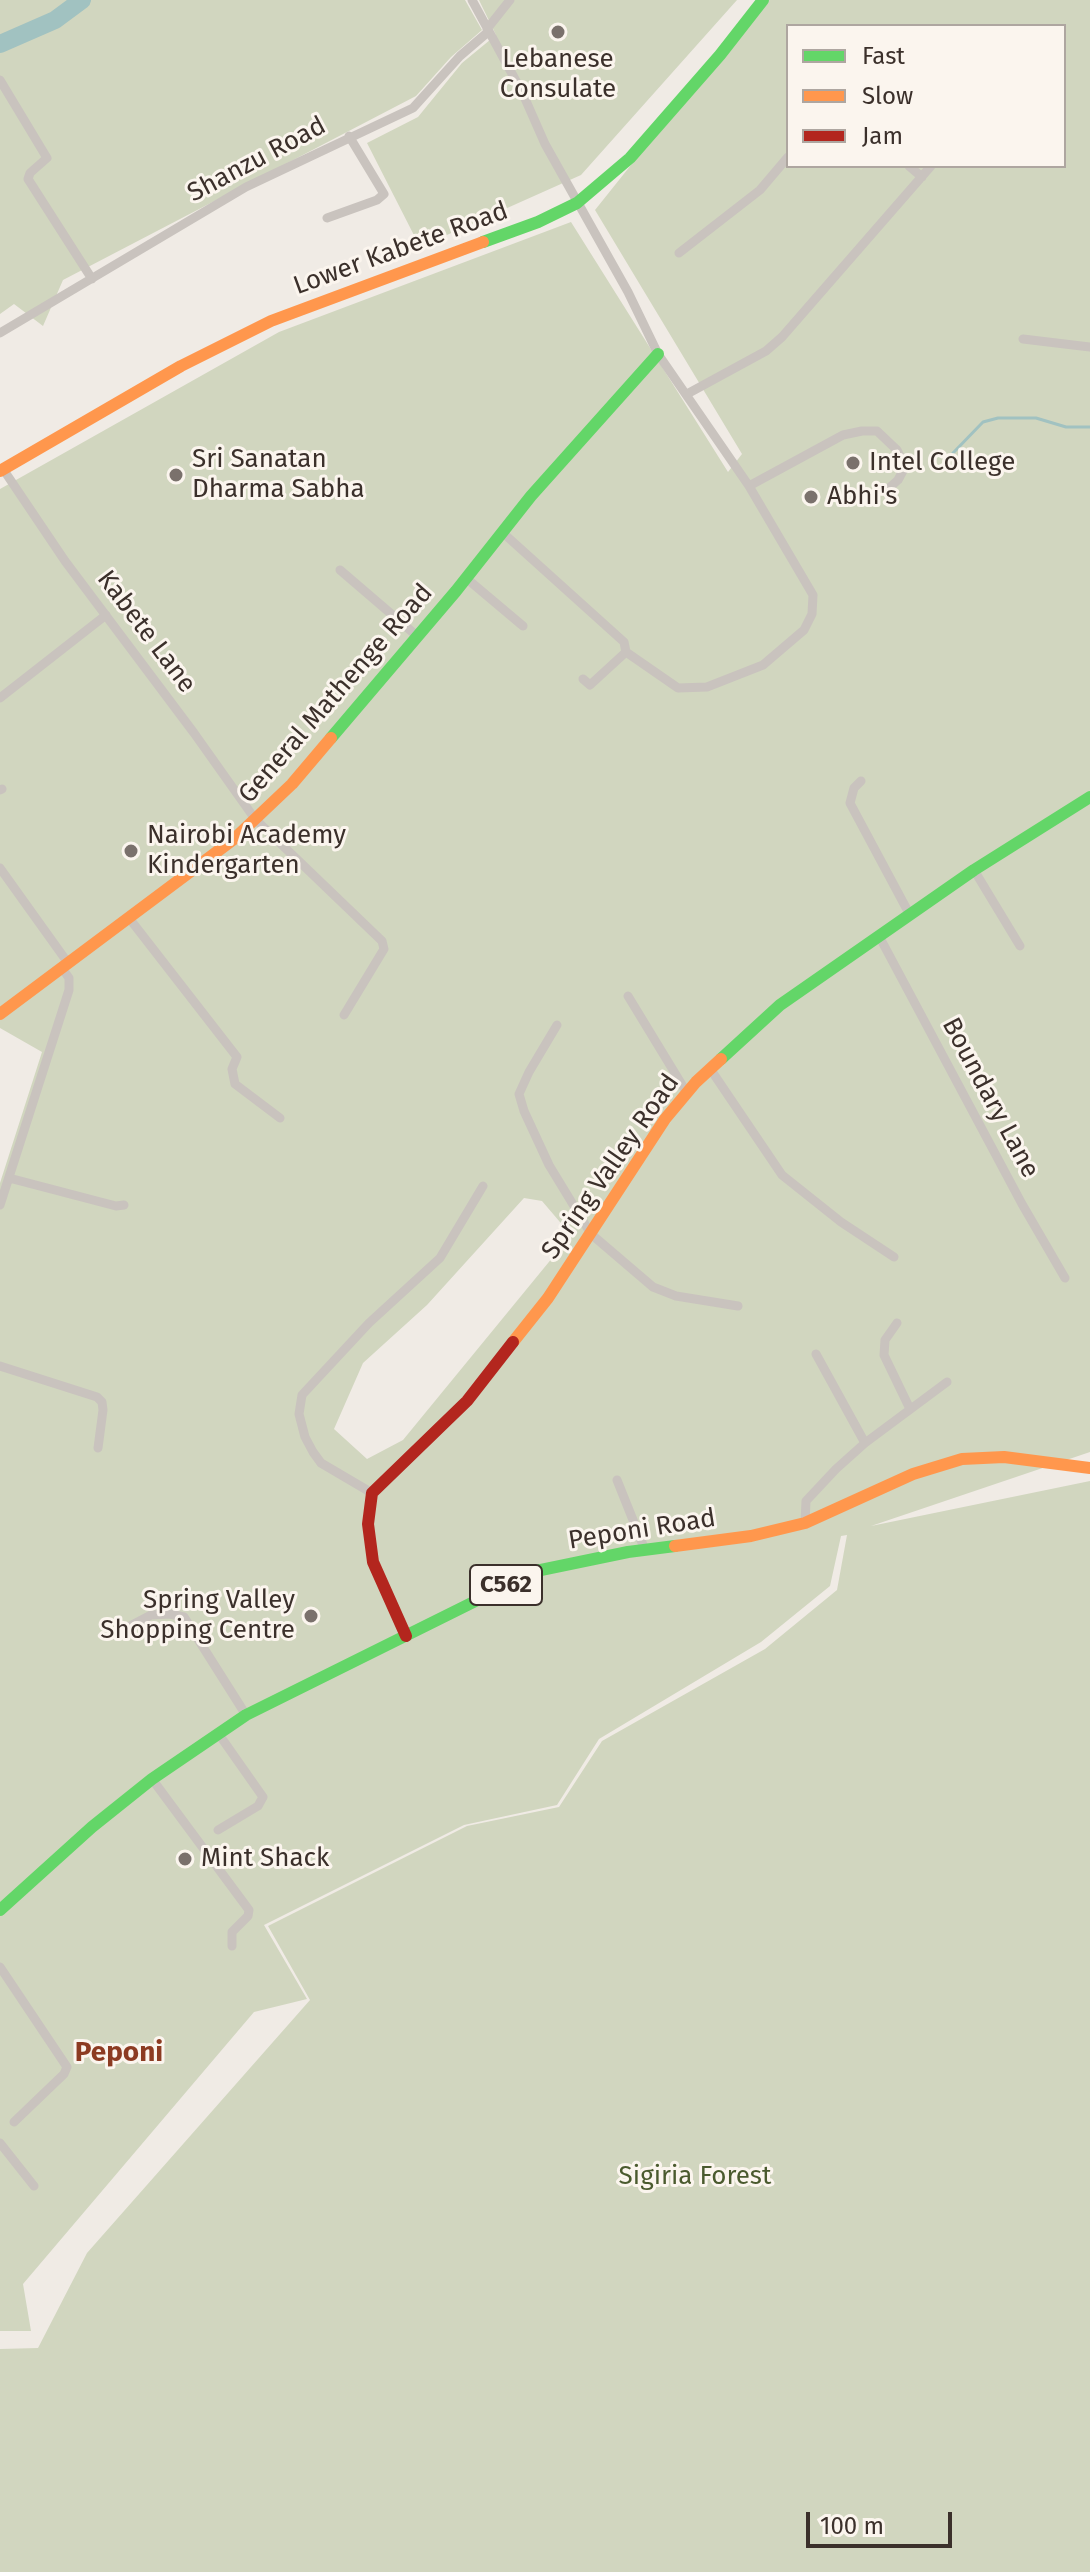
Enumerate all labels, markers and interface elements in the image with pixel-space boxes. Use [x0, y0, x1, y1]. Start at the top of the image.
marker: Lebanese Consulate [549, 23, 567, 41]
legend [786, 24, 1066, 168]
text: Fast [862, 42, 905, 70]
place label: Lebanese Consulate [500, 44, 616, 106]
text: Slow [862, 82, 913, 110]
street label: Shanzu Road [183, 111, 331, 209]
text: Jam [862, 122, 903, 150]
street label: Lower Kabete Road [289, 196, 513, 302]
place label: Sri Sanatan Dharma Sabha [192, 444, 365, 506]
place label: Intel College [869, 447, 1015, 479]
marker: Intel College [844, 454, 862, 472]
marker: Sri Sanatan Dharma Sabha [167, 466, 185, 484]
place label: Abhi's [827, 481, 897, 513]
marker: Abhi's [802, 488, 820, 506]
street label: Kabete Lane [90, 565, 202, 699]
street label: General Mathenge Road [232, 578, 440, 810]
place label: Nairobi Academy Kindergarten [147, 820, 346, 882]
marker: Nairobi Academy Kindergarten [122, 842, 140, 860]
street label: Boundary Lane [935, 1013, 1045, 1183]
street label: Spring Valley Road [535, 1068, 687, 1266]
street label: Peponi Road [566, 1503, 718, 1557]
road number: C562 [470, 1565, 542, 1605]
place label: Spring Valley Shopping Centre [100, 1585, 295, 1646]
marker: Spring Valley Shopping Centre [302, 1607, 320, 1625]
place label: Mint Shack [201, 1843, 329, 1875]
marker: Mint Shack [176, 1850, 194, 1868]
district label: Peponi [75, 2036, 163, 2070]
park label: Sigiria Forest [619, 2161, 771, 2193]
scale bar [810, 2496, 956, 2546]
text: 100 m [820, 2512, 884, 2540]

